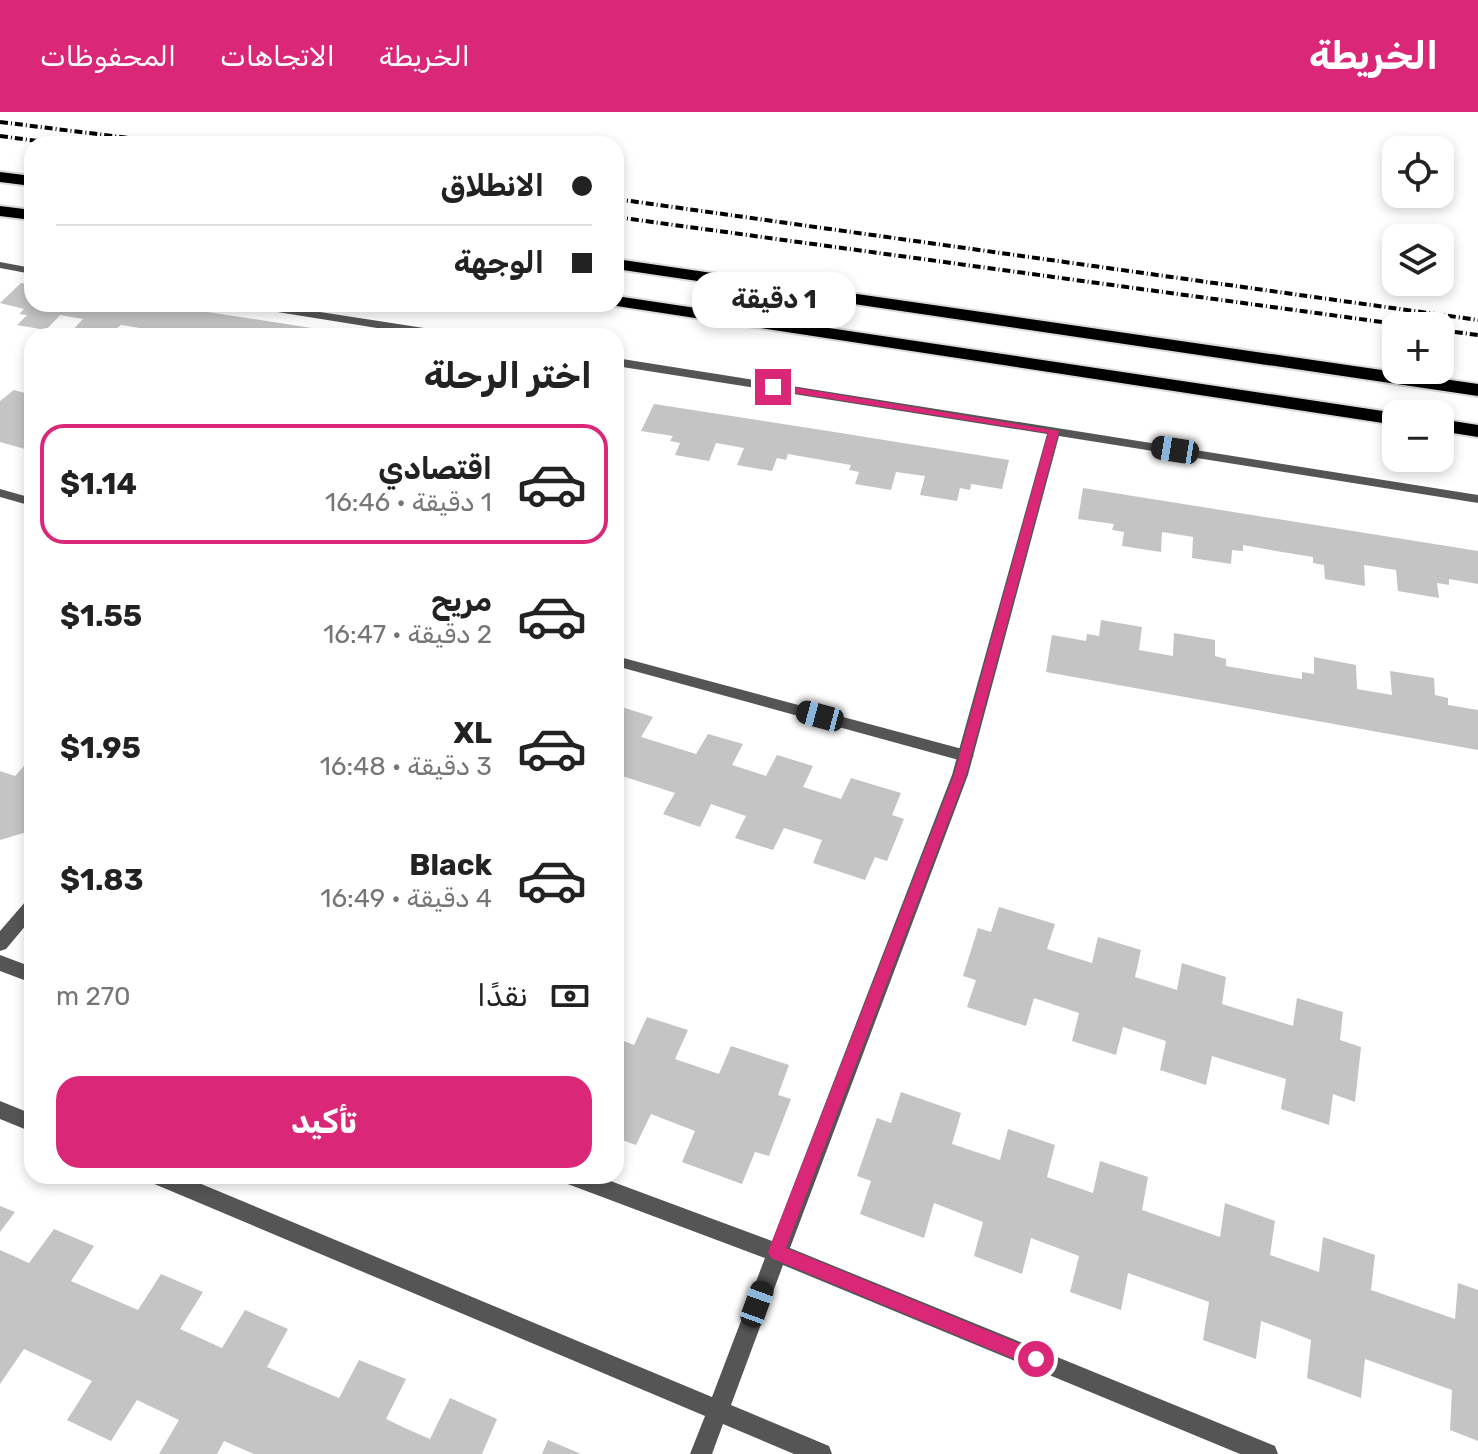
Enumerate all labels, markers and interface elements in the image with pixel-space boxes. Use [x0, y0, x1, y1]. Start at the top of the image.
text: الخريطة [1309, 33, 1438, 79]
text: المحفوظات [40, 40, 176, 73]
text: الاتجاهات [220, 40, 335, 73]
text: الخريطة [379, 40, 470, 73]
map controls [1382, 136, 1454, 472]
button: locate [1382, 136, 1454, 208]
text: الانطلاق [440, 168, 544, 204]
button: layers [1382, 224, 1454, 296]
text: الوجهة [454, 245, 544, 281]
callout: 1 دقيقة [691, 271, 855, 327]
text: 1 دقيقة [731, 284, 817, 315]
button: + [1382, 312, 1454, 384]
text: اختر الرحلة [424, 354, 592, 397]
route end [755, 369, 791, 405]
button: − [1382, 400, 1454, 472]
car [1149, 434, 1201, 466]
icon: car [516, 448, 588, 520]
text: اقتصادي [378, 451, 492, 487]
text: $1.14 [60, 466, 137, 502]
text: 1 دقيقة · 16:46 [325, 487, 492, 518]
icon: car [516, 580, 588, 652]
text: مريح [431, 583, 492, 619]
text: $1.55 [60, 598, 142, 634]
text: 2 دقيقة · 16:47 [323, 619, 492, 650]
car [794, 698, 846, 734]
icon: car [516, 712, 588, 784]
text: XL [453, 715, 492, 751]
text: $1.95 [60, 730, 141, 766]
text: 3 دقيقة · 16:48 [320, 751, 492, 782]
icon: car [516, 844, 588, 916]
text: Black [409, 847, 492, 883]
text: $1.83 [60, 862, 143, 898]
text: 4 دقيقة · 16:49 [320, 883, 492, 914]
icon: cash [548, 974, 592, 1018]
text: نقدًا [477, 978, 528, 1014]
text: 270 m [56, 981, 131, 1012]
button: تأكيد [56, 1076, 592, 1168]
car [738, 1277, 776, 1331]
route start [1018, 1341, 1054, 1377]

